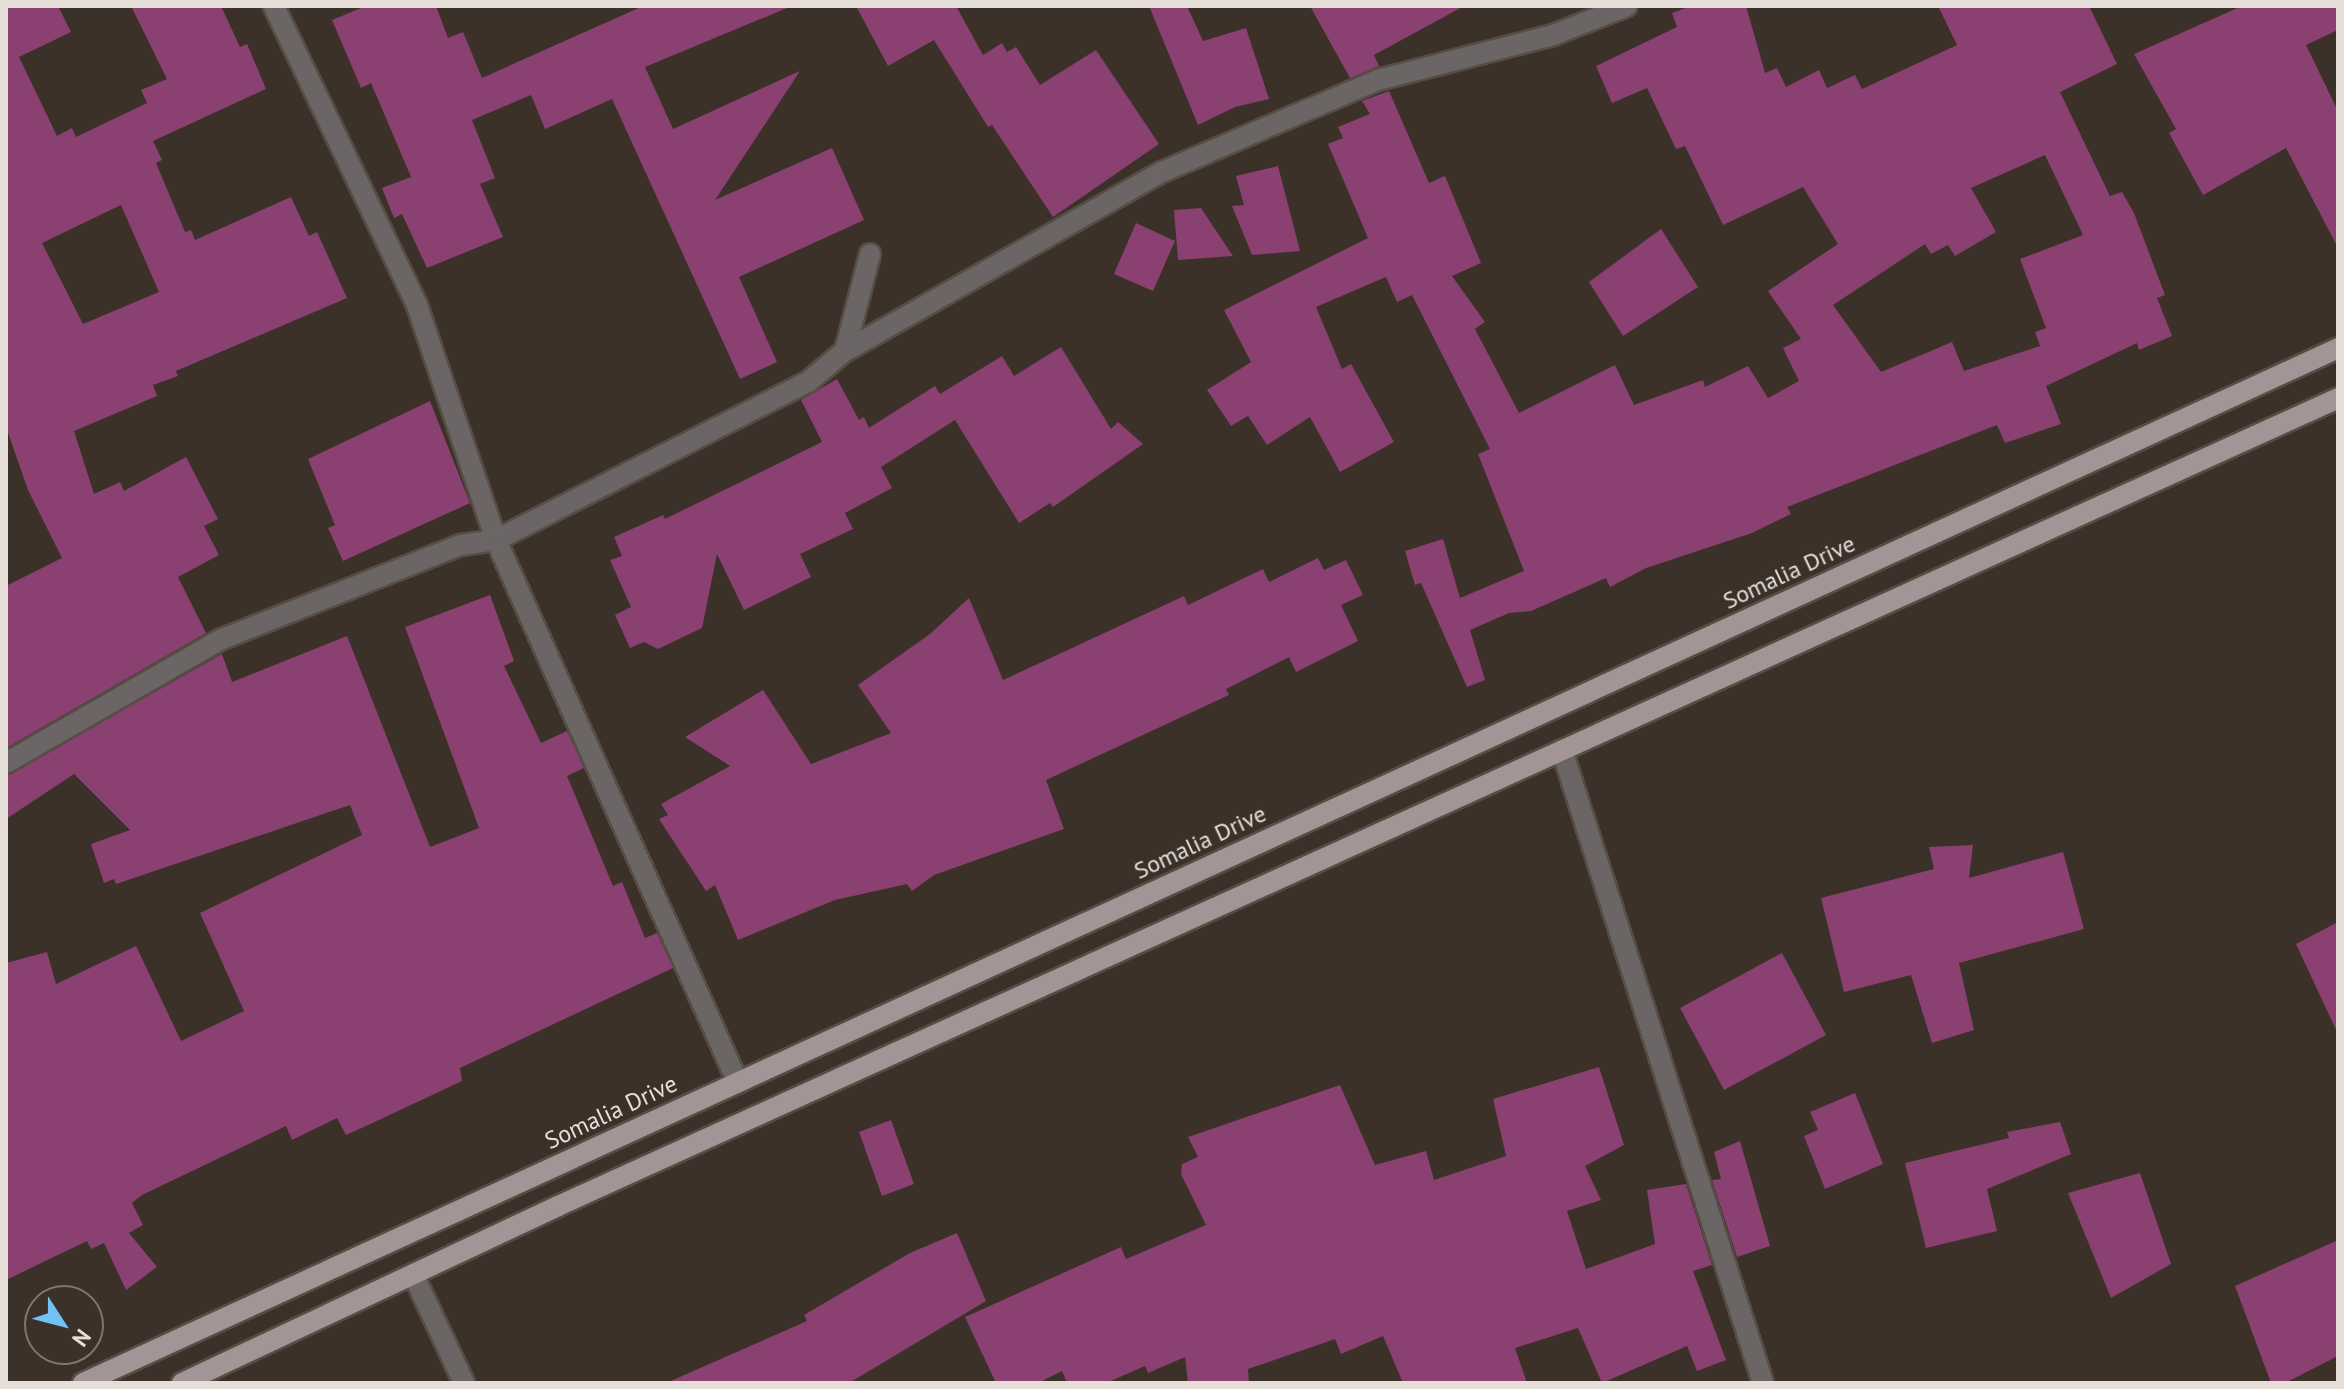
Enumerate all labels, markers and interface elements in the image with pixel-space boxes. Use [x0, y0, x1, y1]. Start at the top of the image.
street label: Somalia Drive [1718, 529, 1860, 615]
street label: Somalia Drive [1129, 799, 1271, 885]
street label: Somalia Drive [540, 1069, 682, 1155]
north arrow [24, 1285, 104, 1365]
text: N [66, 1324, 97, 1352]

